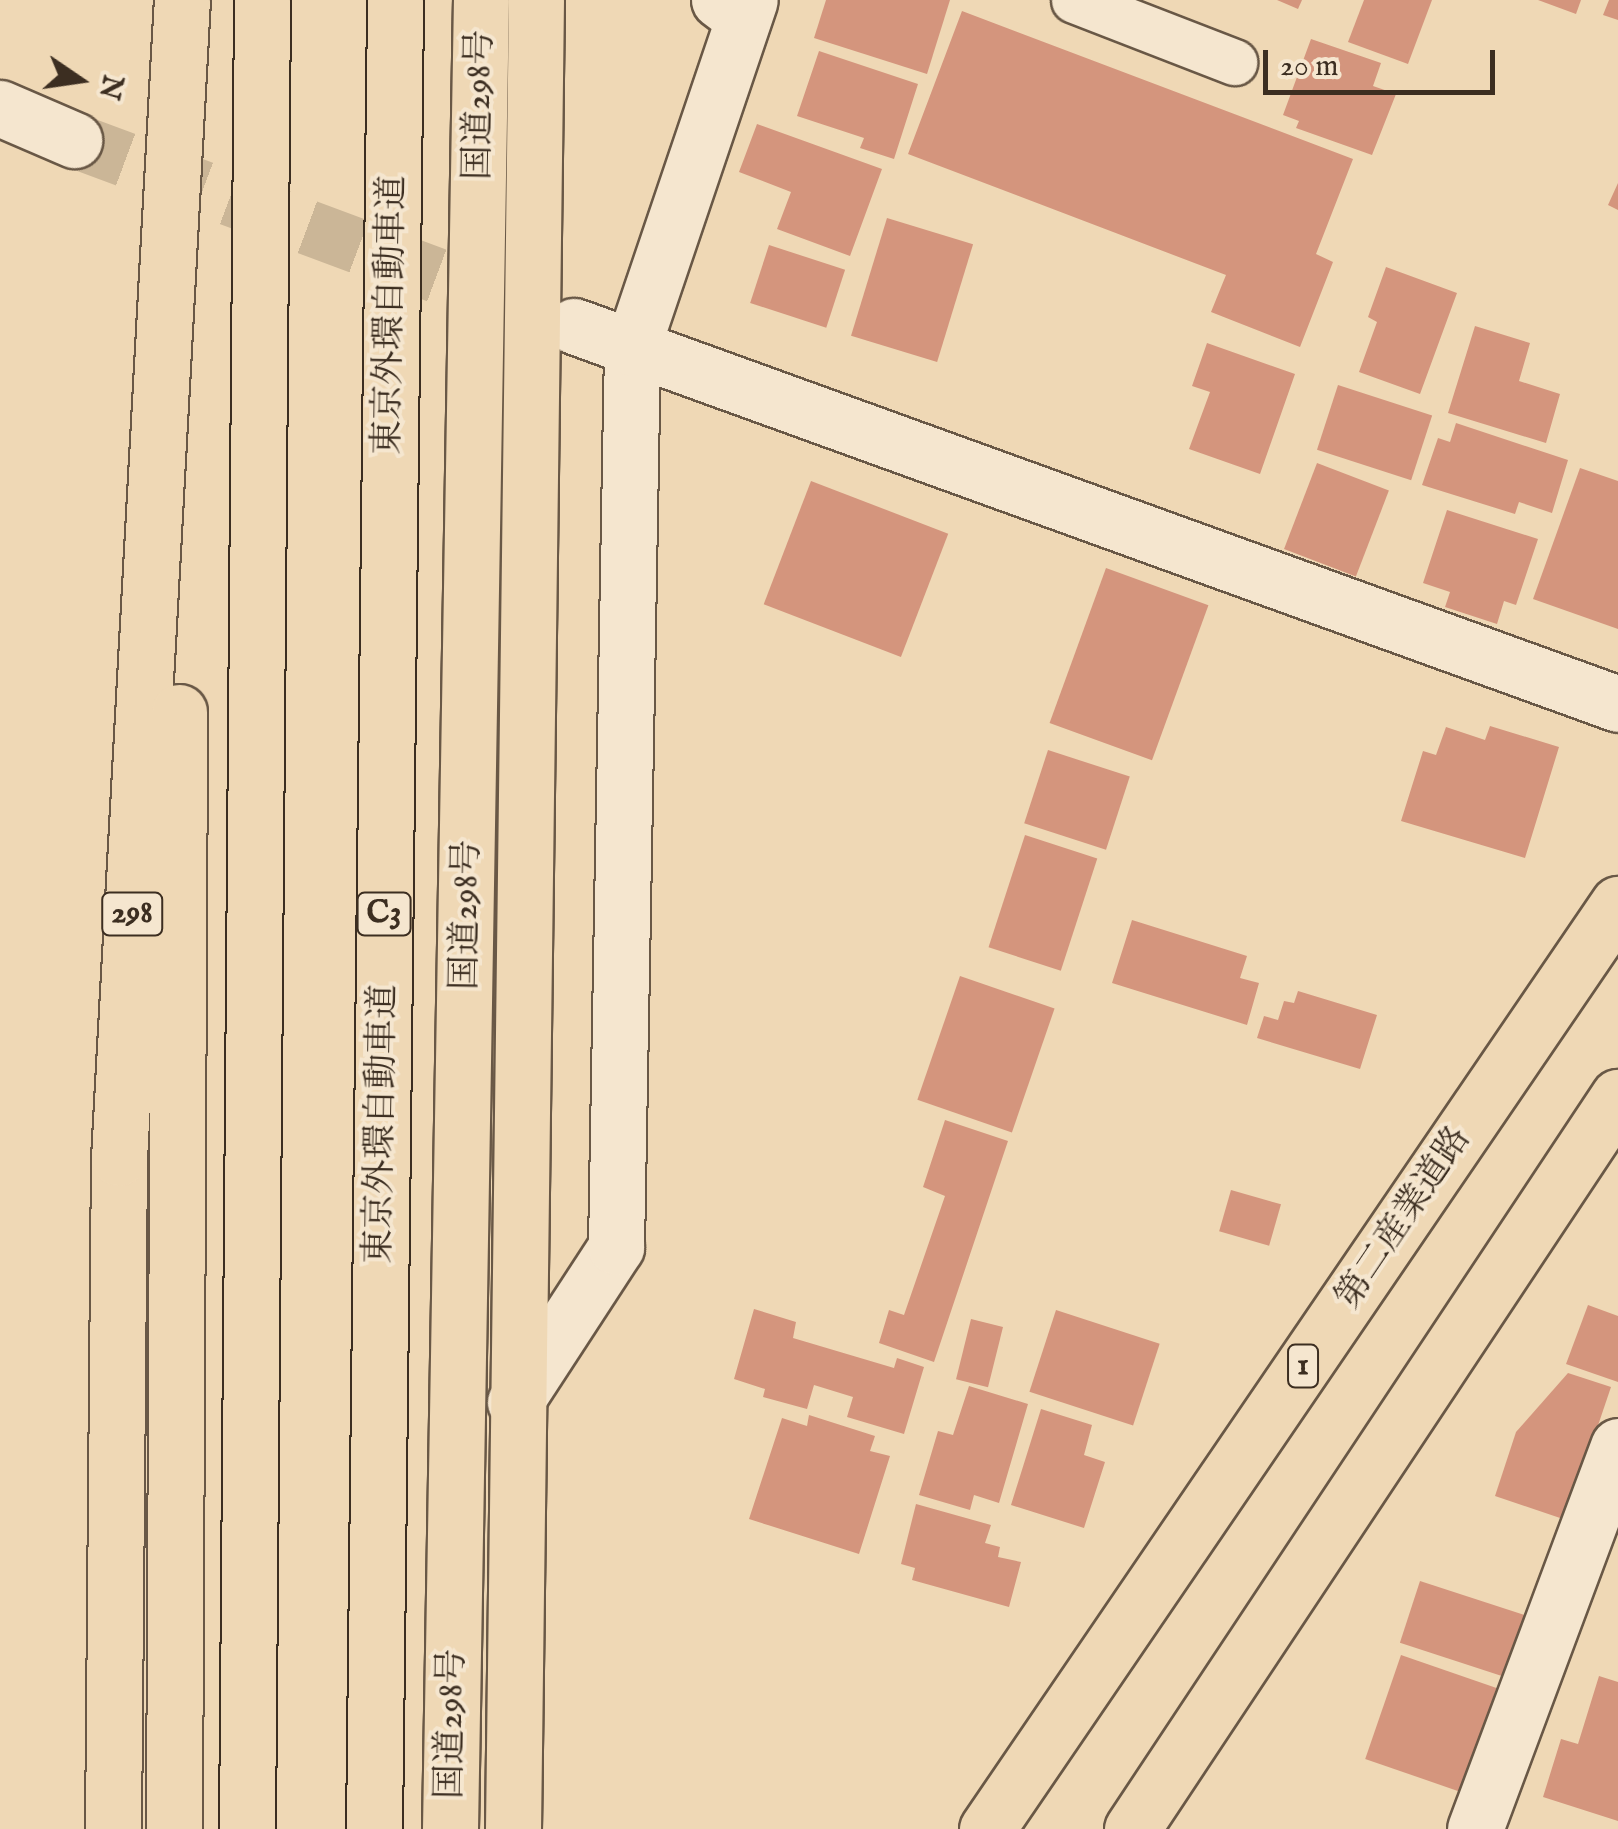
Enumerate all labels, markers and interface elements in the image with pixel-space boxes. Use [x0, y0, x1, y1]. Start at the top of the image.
street label: 国道298号 [458, 29, 502, 181]
north arrow [30, 30, 130, 130]
scale bar [1268, 30, 1500, 92]
text: 20 m [1280, 48, 1339, 86]
text: N [90, 71, 129, 103]
street label: 東京外環自動車道 [368, 175, 414, 455]
street label: 国道298号 [445, 839, 489, 991]
road number: 298 [100, 887, 164, 941]
road number: C3 [356, 887, 412, 941]
street label: 東京外環自動車道 [359, 984, 405, 1264]
street label: 第二産業道路 [1328, 1119, 1480, 1317]
road number: 1 [1286, 1339, 1320, 1393]
street label: 国道298号 [430, 1648, 474, 1800]

